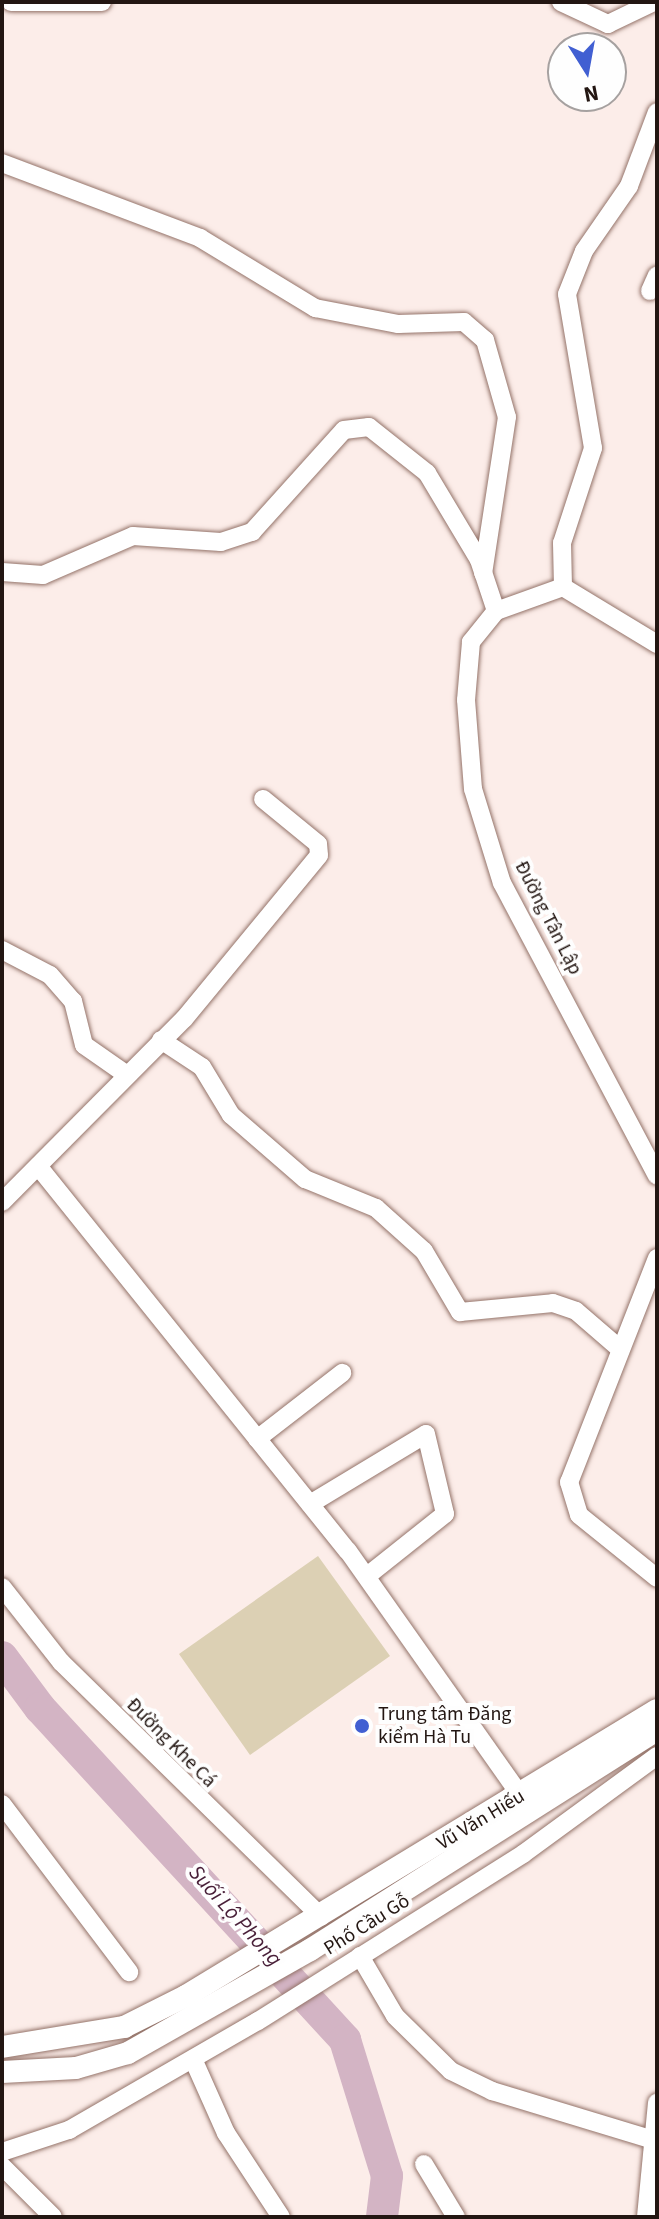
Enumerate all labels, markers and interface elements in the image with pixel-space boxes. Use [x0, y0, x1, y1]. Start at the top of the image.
north arrow [547, 32, 627, 112]
text: N [581, 76, 601, 111]
street label: Đường Tân Lập [509, 857, 587, 979]
street label: Đường Khe Cá [121, 1693, 221, 1793]
place label: Trung tâm Đăng kiểm Hà Tu [378, 1702, 511, 1749]
marker: Trung tâm Đăng kiểm Hà Tu [353, 1717, 371, 1735]
street label: Vũ Văn Hiếu [433, 1784, 529, 1856]
water label: Suối Lộ Phong [183, 1860, 287, 1972]
street label: Phố Cầu Gỗ [320, 1889, 414, 1961]

